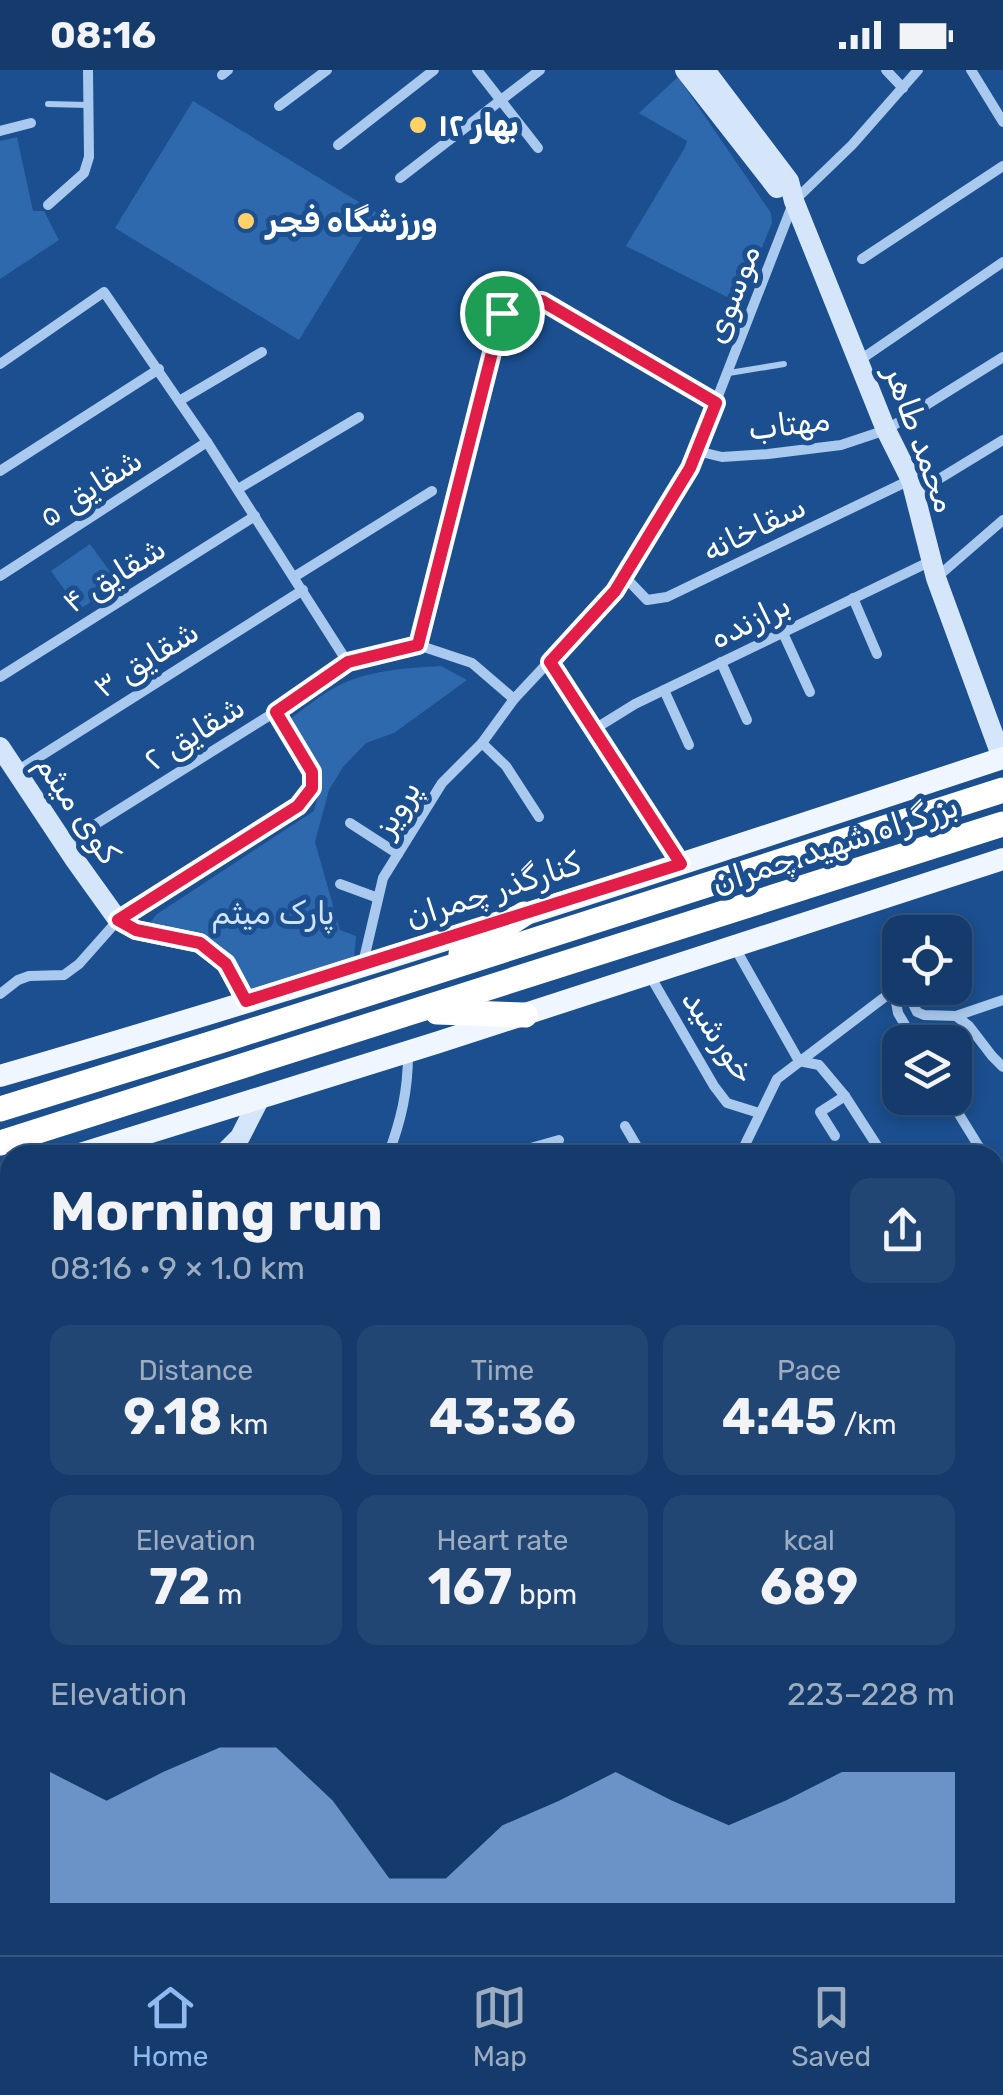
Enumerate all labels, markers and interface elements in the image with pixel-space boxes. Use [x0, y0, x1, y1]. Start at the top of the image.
text: 08:16 [50, 12, 156, 58]
place label: بهار ۱۲ [438, 106, 519, 144]
marker: بهار ۱۲ [407, 114, 429, 136]
place label: ورزشگاه فجر [264, 202, 438, 240]
marker: ورزشگاه فجر [235, 210, 257, 232]
street label: موسوی [696, 239, 768, 349]
pin [460, 271, 545, 356]
icon: arrive [475, 286, 530, 341]
street label: محمد طاهر [876, 358, 965, 518]
street label: مهتاب [746, 400, 832, 448]
street label: شقایق ۵ [31, 440, 149, 536]
street label: سقاخانه [696, 487, 812, 569]
street label: شقایق ۴ [56, 529, 172, 621]
street label: برازنده [704, 585, 796, 657]
street label: شقایق ۳ [86, 612, 206, 706]
street label: شقایق ۲ [137, 687, 251, 779]
street label: کوی میثم [26, 747, 129, 872]
street label: پرویز [364, 773, 430, 846]
street label: بزرگراه شهید چمران [707, 786, 963, 902]
street label: کنارگذر چمران [401, 844, 586, 936]
park label: پارک میثم [211, 894, 335, 934]
map controls [882, 915, 972, 1115]
button: locate [882, 915, 972, 1005]
street label: خورشید [674, 982, 764, 1090]
button: layers [882, 1025, 972, 1115]
button: share [850, 1178, 955, 1283]
text: Morning run [50, 1179, 383, 1244]
text: 08:16 · 9 × 1.0 km [50, 1249, 305, 1287]
text: Distance [138, 1354, 253, 1387]
text: Time [471, 1354, 534, 1387]
text: Pace [777, 1354, 841, 1387]
text: 9.18 [123, 1387, 222, 1447]
text: 43:36 [429, 1387, 576, 1447]
text: 4:45 [722, 1387, 837, 1447]
text: km [222, 1408, 269, 1441]
text: /km [837, 1408, 897, 1441]
text: Elevation [136, 1524, 256, 1557]
text: Heart rate [437, 1524, 568, 1557]
text: kcal [783, 1524, 835, 1557]
text: 72 [149, 1557, 211, 1617]
text: 167 [428, 1557, 512, 1617]
text: 689 [760, 1557, 858, 1617]
text: m [211, 1578, 242, 1611]
text: bpm [512, 1578, 577, 1611]
text: Elevation [50, 1675, 187, 1713]
text: 223–228 m [787, 1675, 955, 1713]
tab: Home [132, 1980, 209, 2073]
tab: Map [472, 1980, 527, 2073]
tab: Saved [791, 1980, 871, 2073]

